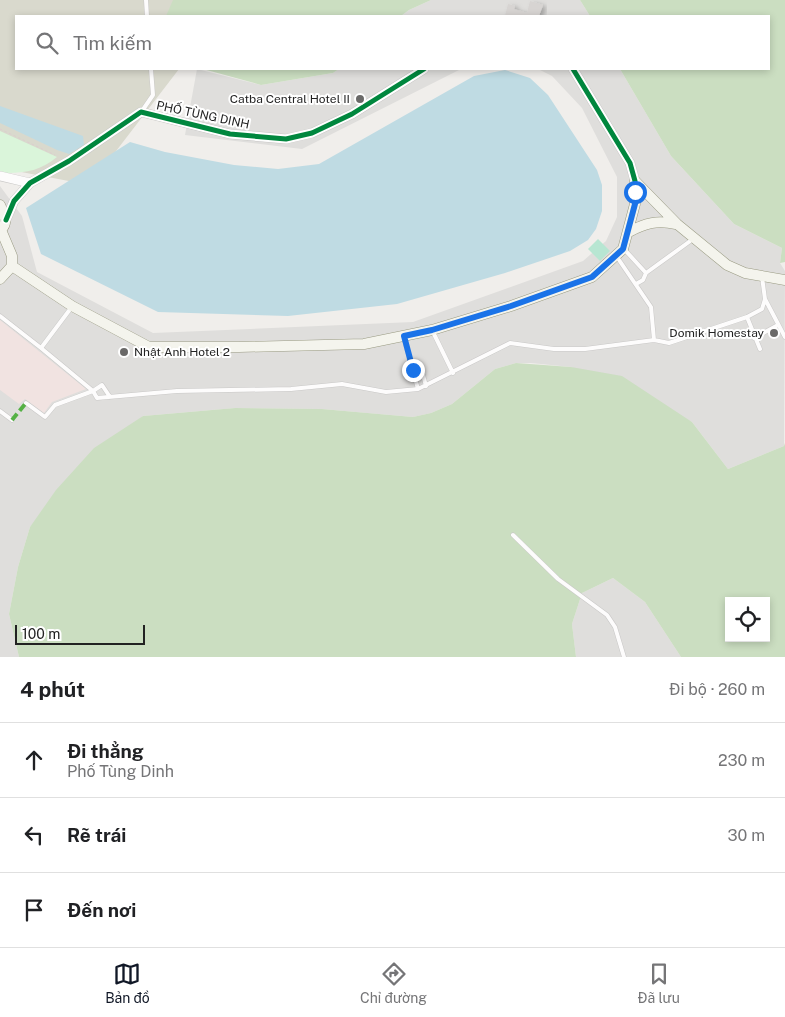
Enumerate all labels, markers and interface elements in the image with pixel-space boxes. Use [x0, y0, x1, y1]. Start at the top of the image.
search box [15, 15, 770, 70]
icon: search [33, 29, 61, 57]
text: Tìm kiếm [73, 32, 152, 54]
place label: Catba Central Hotel II [230, 92, 350, 106]
marker: Catba Central Hotel II [354, 93, 366, 105]
street label: PHỐ TÙNG DINH [155, 97, 251, 132]
route start [624, 181, 647, 204]
place label: Domik Homestay [669, 326, 765, 340]
marker: Domik Homestay [768, 327, 780, 339]
place label: Nhật Anh Hotel 2 [134, 345, 230, 359]
marker: Nhật Anh Hotel 2 [118, 346, 130, 358]
route end [402, 359, 425, 382]
map controls [725, 597, 770, 642]
button: locate [725, 597, 770, 642]
scale bar [15, 622, 145, 645]
text: 100 m [22, 626, 60, 642]
text: 4 phút [20, 677, 85, 702]
text: Đi bộ · 260 m [669, 680, 765, 699]
text: Đi thẳng [67, 740, 144, 762]
icon: ahead [20, 746, 48, 774]
text: 230 m [718, 751, 765, 770]
text: Phố Tùng Dinh [67, 762, 174, 781]
icon: left [20, 821, 48, 849]
text: Rẽ trái [67, 824, 126, 846]
text: 30 m [728, 826, 765, 845]
icon: arrive [20, 896, 48, 924]
text: Đến nơi [67, 899, 136, 921]
tab: Bản đồ [105, 960, 150, 1006]
tab: Chỉ đường [360, 960, 427, 1006]
tab: Đã lưu [637, 960, 680, 1006]

